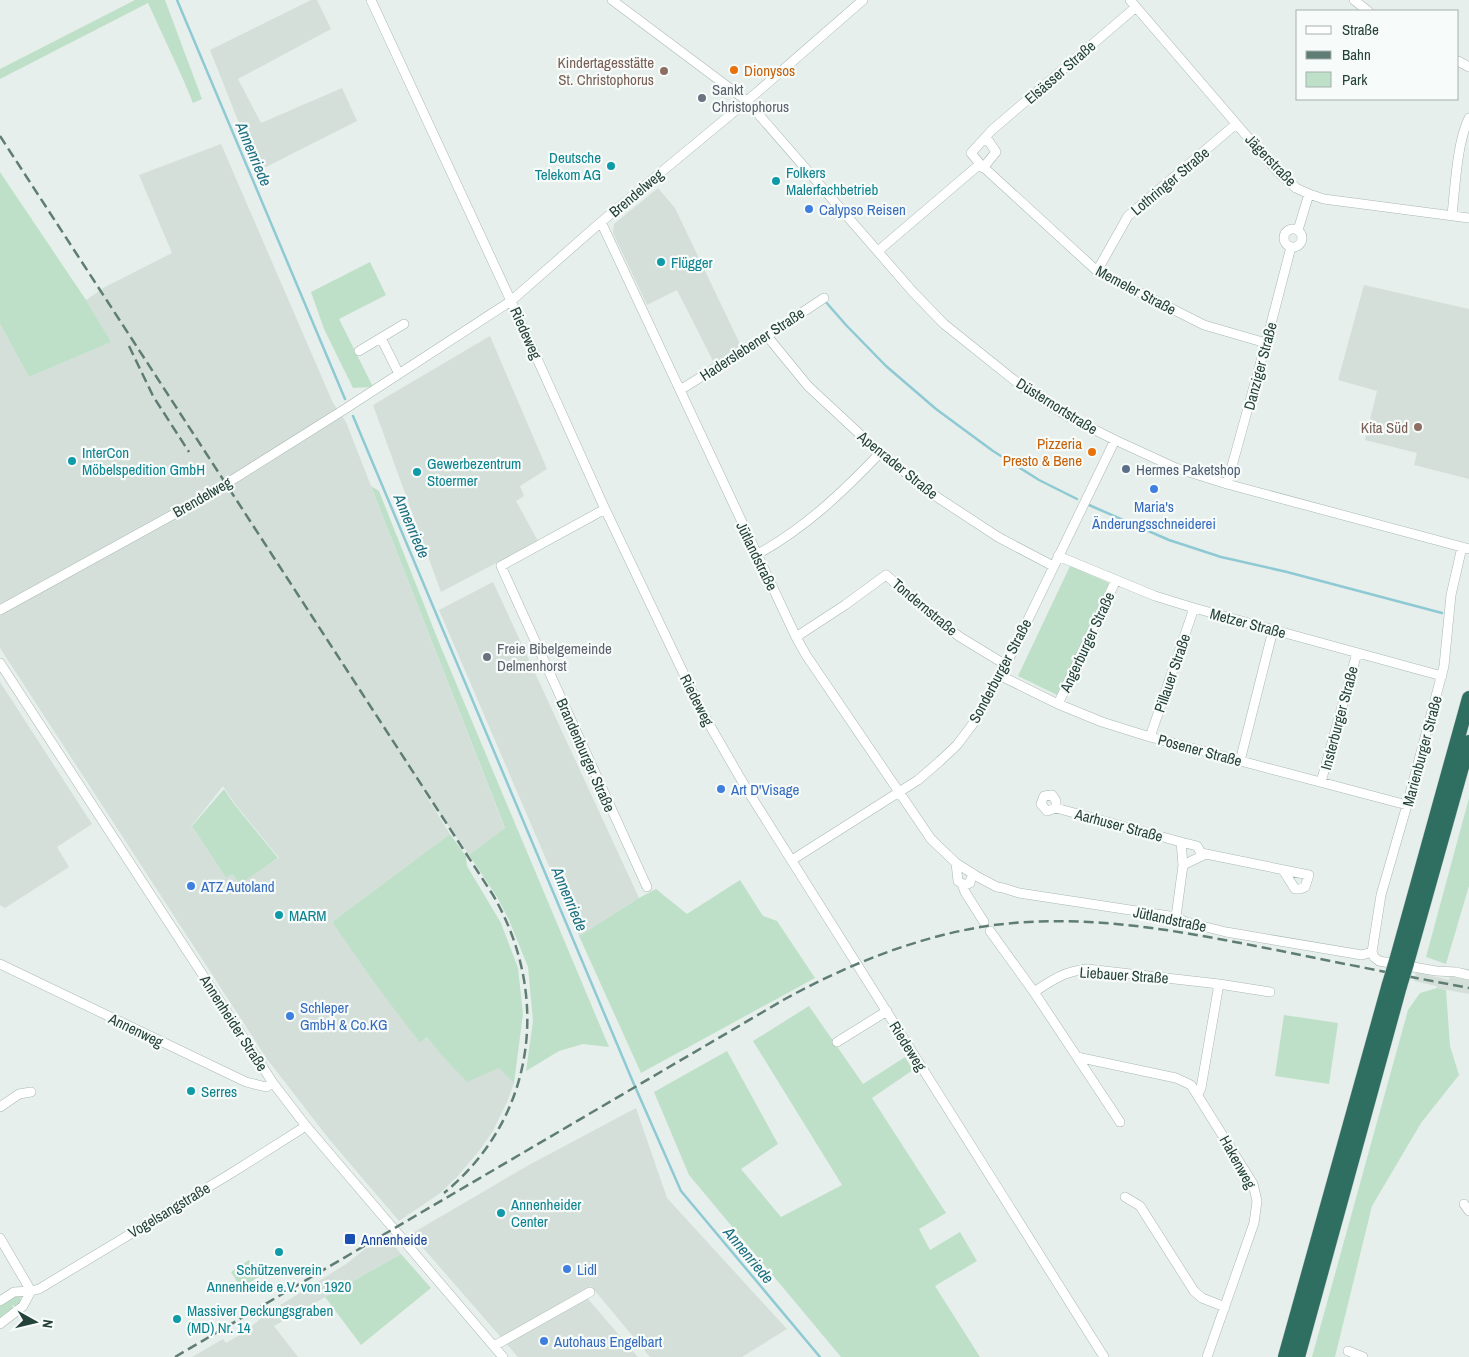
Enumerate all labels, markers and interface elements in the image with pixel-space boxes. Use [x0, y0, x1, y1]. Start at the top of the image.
legend [1296, 10, 1459, 100]
text: Straße [1342, 19, 1379, 40]
street label: Elsässer Straße [1020, 35, 1100, 109]
text: Bahn [1342, 44, 1371, 65]
place label: Kindertagesstätte St. Christophorus [558, 52, 654, 90]
place label: Dionysos [744, 60, 795, 81]
marker: Dionysos [728, 64, 740, 76]
marker: Kindertagesstätte St. Christophorus [658, 65, 670, 77]
text: Park [1342, 69, 1368, 90]
place label: Sankt Christophorus [712, 79, 789, 117]
marker: Sankt Christophorus [696, 92, 708, 104]
water label: Annenriede [230, 118, 277, 190]
street label: Jägerstraße [1241, 129, 1301, 191]
street label: Lothringer Straße [1126, 142, 1214, 220]
place label: Deutsche Telekom AG [535, 147, 601, 185]
marker: Deutsche Telekom AG [605, 160, 617, 172]
place label: Folkers Malerfachbetrieb [786, 162, 878, 200]
street label: Brendelweg [604, 164, 668, 222]
marker: Folkers Malerfachbetrieb [770, 175, 782, 187]
place label: Calypso Reisen [819, 199, 906, 220]
marker: Calypso Reisen [803, 203, 815, 215]
place label: Flügger [671, 252, 713, 273]
marker: Flügger [655, 256, 667, 268]
street label: Memeler Straße [1092, 260, 1180, 320]
street label: Haderslebener Straße [696, 302, 809, 386]
street label: Riedeweg [505, 303, 547, 363]
street label: Danziger Straße [1238, 320, 1282, 412]
street label: Düsternortstraße [1012, 373, 1102, 439]
place label: Kita Süd [1361, 417, 1408, 438]
marker: Kita Süd [1412, 421, 1424, 433]
street label: Apenrader Straße [853, 425, 943, 504]
place label: Pizzeria Presto & Bene [1003, 433, 1082, 471]
place label: InterCon Möbelspedition GmbH [82, 442, 205, 480]
marker: Pizzeria Presto & Bene [1086, 446, 1098, 458]
place label: Gewerbezentrum Stoermer [427, 453, 521, 491]
marker: InterCon Möbelspedition GmbH [66, 455, 78, 467]
place label: Hermes Paketshop [1136, 459, 1241, 480]
marker: Hermes Paketshop [1120, 463, 1132, 475]
marker: Gewerbezentrum Stoermer [411, 466, 423, 478]
street label: Brendelweg [169, 472, 236, 522]
marker: Maria's Änderungsschneiderei [1148, 483, 1160, 495]
water label: Annenriede [388, 490, 435, 562]
place label: Maria's Änderungsschneiderei [1091, 496, 1216, 534]
street label: Jütlandstraße [731, 518, 783, 594]
street label: Tondernstraße [888, 573, 962, 641]
street label: Angerburger Straße [1054, 588, 1120, 697]
street label: Metzer Straße [1208, 603, 1289, 643]
street label: Sonderburger Straße [964, 615, 1036, 727]
street label: Pillauer Straße [1149, 631, 1195, 715]
place label: Freie Bibelgemeinde Delmenhorst [497, 638, 612, 676]
marker: Freie Bibelgemeinde Delmenhorst [481, 651, 493, 663]
street label: Insterburger Straße [1315, 664, 1363, 772]
street label: Riedeweg [675, 671, 719, 730]
street label: Marienburger Straße [1397, 693, 1447, 809]
street label: Brandenburger Straße [552, 695, 621, 815]
street label: Posener Straße [1156, 729, 1244, 771]
place label: Art D'Visage [730, 779, 800, 800]
marker: Art D'Visage [715, 783, 727, 795]
street label: Aarhuser Straße [1072, 803, 1165, 847]
water label: Annenriede [546, 863, 593, 935]
place label: ATZ Autoland [200, 876, 275, 897]
marker: ATZ Autoland [185, 880, 197, 892]
street label: Jütlandstraße [1131, 901, 1209, 937]
place label: MARM [289, 905, 327, 926]
marker: MARM [273, 909, 285, 921]
street label: Liebauer Straße [1079, 961, 1169, 989]
street label: Annenheider Straße [194, 970, 273, 1075]
place label: Schleper GmbH & Co.KG [300, 997, 388, 1035]
street label: Annenweg [104, 1007, 167, 1052]
marker: Schleper GmbH & Co.KG [284, 1010, 296, 1022]
street label: Riedeweg [884, 1017, 932, 1075]
place label: Serres [201, 1081, 237, 1102]
marker: Serres [185, 1085, 197, 1097]
street label: Hakenweg [1215, 1131, 1261, 1193]
street label: Vogelsangstraße [124, 1177, 214, 1243]
place label: Annenheider Center [510, 1194, 581, 1232]
marker: Annenheider Center [495, 1207, 507, 1219]
water label: Annenriede [718, 1221, 779, 1288]
place label: Annenheide [360, 1229, 428, 1250]
marker: Annenheide [343, 1232, 357, 1246]
marker: Schützenverein Annenheide e.V. von 1920 [273, 1246, 285, 1258]
place label: Schützenverein Annenheide e.V. von 1920 [206, 1259, 351, 1297]
place label: Lidl [577, 1259, 597, 1280]
marker: Lidl [561, 1263, 573, 1275]
north arrow [10, 1297, 60, 1347]
place label: Massiver Deckungsgraben (MD) Nr. 14 [187, 1300, 333, 1338]
marker: Massiver Deckungsgraben (MD) Nr. 14 [171, 1313, 183, 1325]
text: N [38, 1318, 57, 1329]
place label: Autohaus Engelbart [553, 1331, 663, 1352]
marker: Autohaus Engelbart [538, 1335, 550, 1347]

